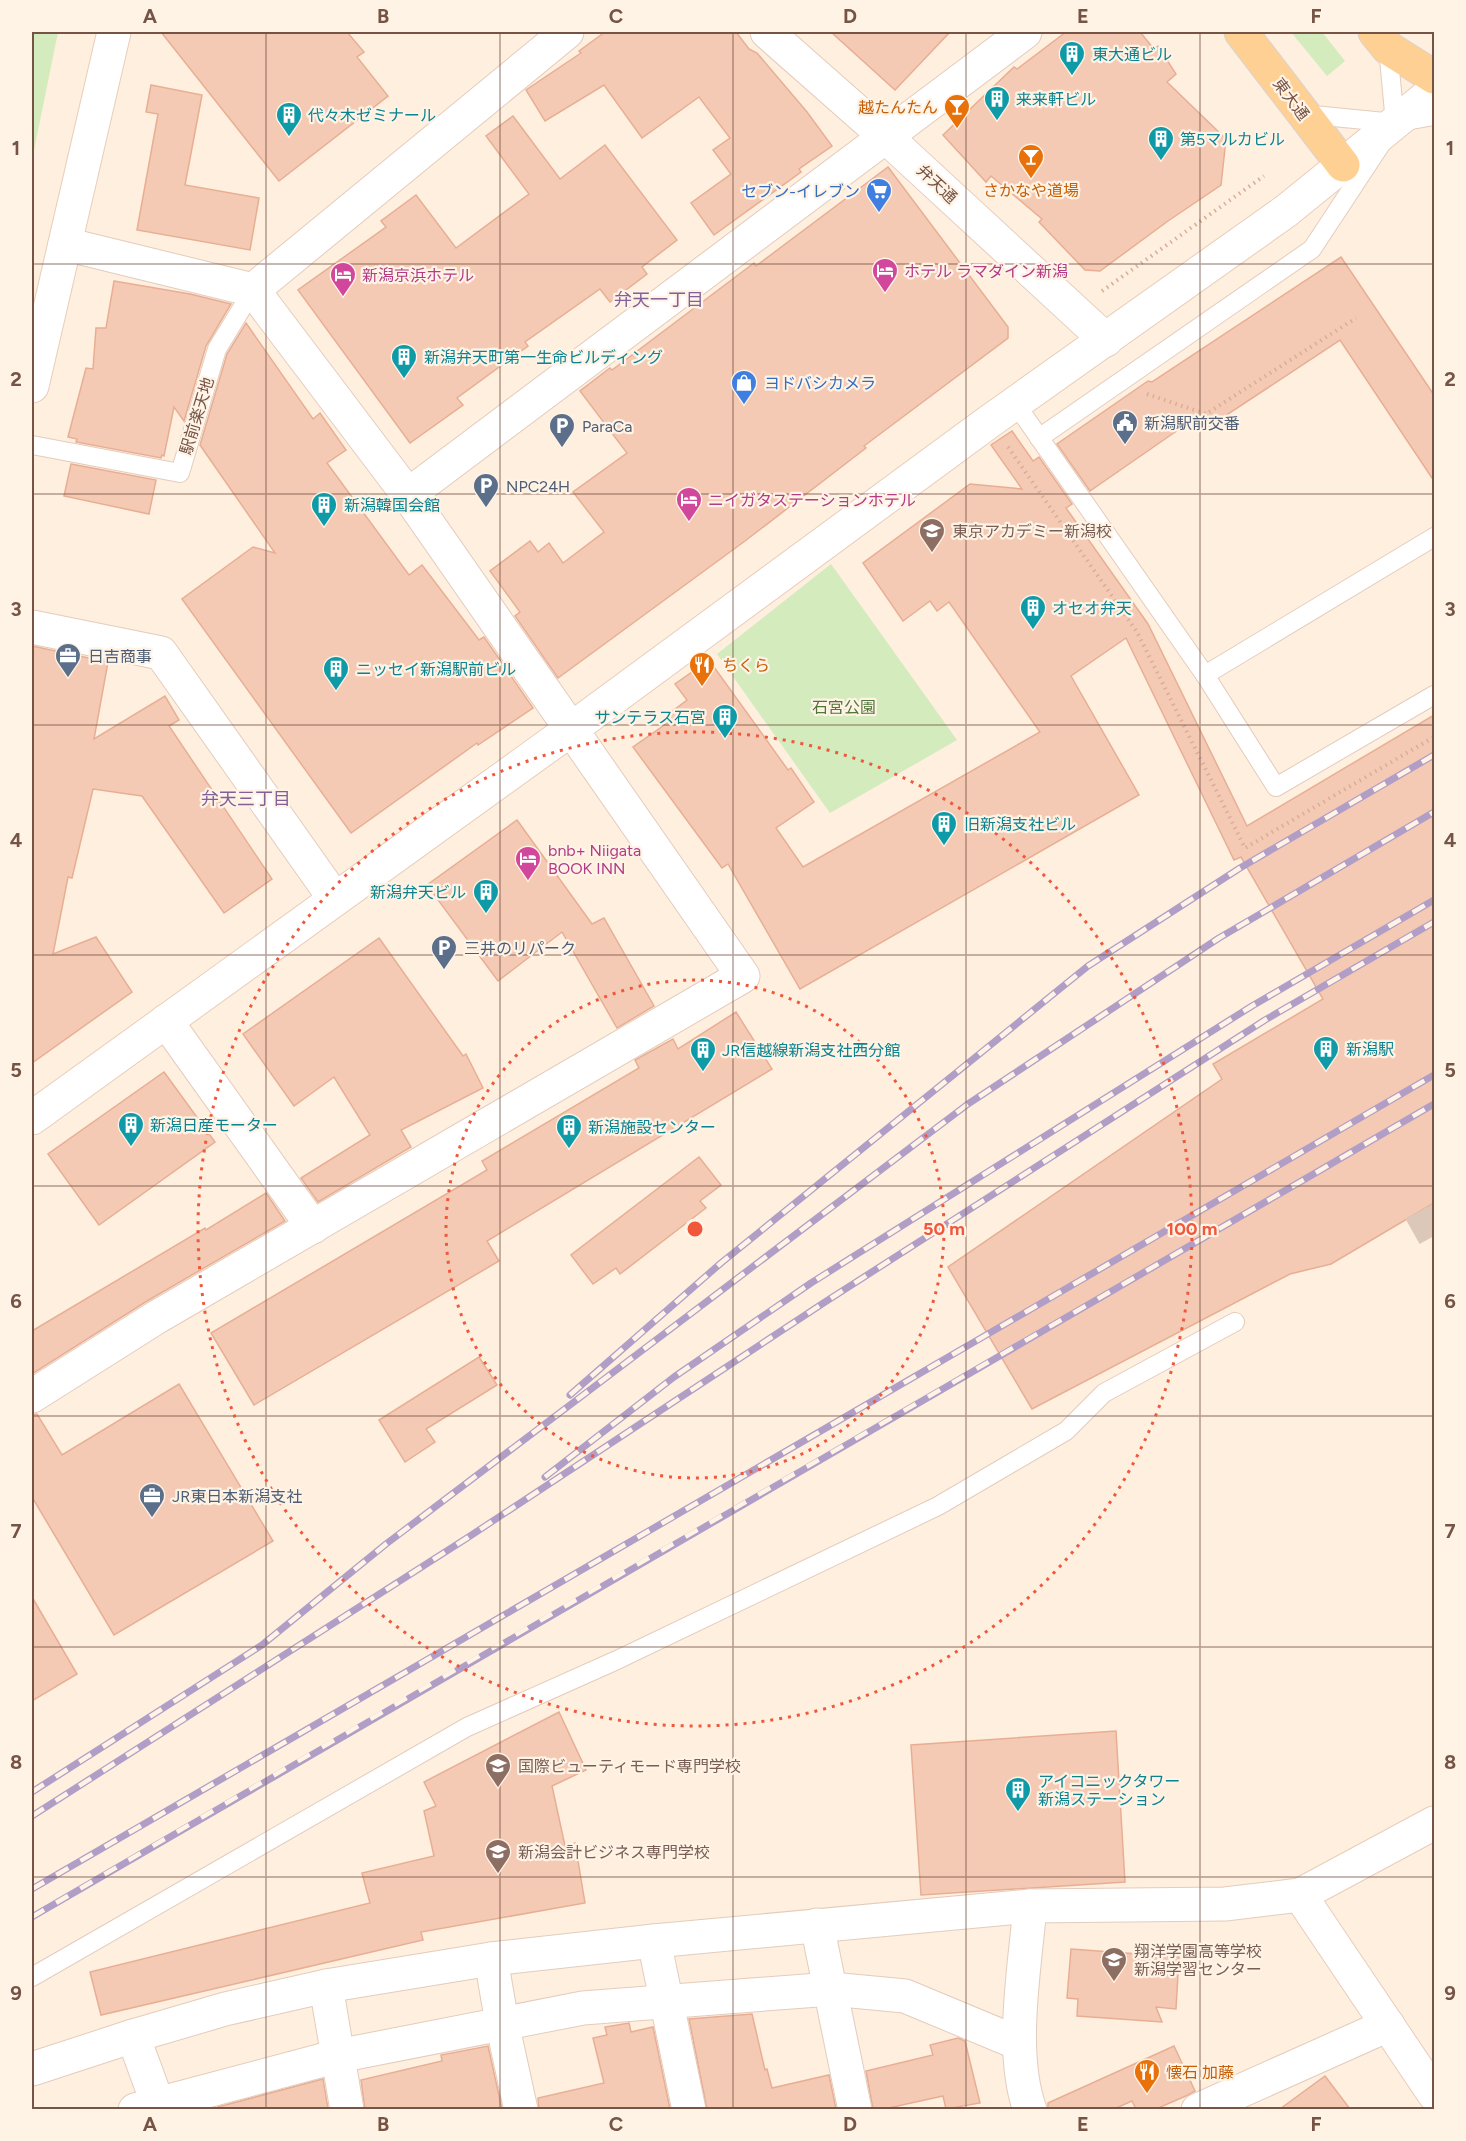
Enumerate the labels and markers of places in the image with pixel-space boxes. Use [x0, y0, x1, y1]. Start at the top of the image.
building icon: 東大通ビル [1057, 39, 1087, 77]
place label: 東大通ビル [1092, 45, 1172, 64]
building icon: 来来軒ビル [982, 84, 1012, 122]
place label: 来来軒ビル [1016, 90, 1096, 109]
bar icon: 越たんたん [942, 92, 972, 130]
place label: 越たんたん [858, 98, 938, 117]
building icon: 代々木ゼミナール [274, 100, 304, 138]
place label: 代々木ゼミナール [308, 106, 436, 125]
building icon: 第5マルカビル [1146, 124, 1176, 162]
place label: 第5マルカビル [1180, 130, 1285, 149]
bar icon: さかなや道場 [1016, 142, 1046, 180]
supermarket icon: セブン-イレブン [864, 176, 894, 214]
place label: さかなや道場 [983, 181, 1079, 200]
place label: セブン-イレブン [741, 182, 860, 201]
hotel icon: ホテル ラマダイン新潟 [870, 256, 900, 294]
hotel icon: 新潟京浜ホテル [328, 260, 358, 298]
place label: ホテル ラマダイン新潟 [904, 262, 1068, 281]
place label: 新潟京浜ホテル [362, 266, 474, 285]
building icon: 新潟弁天町第一生命ビルディング [389, 342, 419, 380]
place label: 新潟弁天町第一生命ビルディング [424, 348, 663, 367]
shop icon: ヨドバシカメラ [729, 368, 759, 406]
place label: ヨドバシカメラ [764, 374, 876, 393]
public building icon: 新潟駅前交番 [1110, 408, 1140, 446]
parking icon: ParaCa [547, 411, 577, 449]
place label: 新潟駅前交番 [1144, 414, 1240, 433]
place label: ParaCa [582, 417, 633, 436]
parking icon: NPC24H [471, 471, 501, 509]
place label: NPC24H [506, 477, 570, 496]
hotel icon: ニイガタステーションホテル [674, 485, 704, 523]
building icon: 新潟韓国会館 [309, 490, 339, 528]
place label: ニイガタステーションホテル [708, 491, 916, 510]
place label: 新潟韓国会館 [344, 496, 440, 515]
school or university icon: 東京アカデミー新潟校 [917, 516, 947, 554]
place label: 東京アカデミー新潟校 [952, 522, 1112, 541]
building icon: オセオ弁天 [1018, 593, 1048, 631]
place label: オセオ弁天 [1052, 599, 1132, 618]
office icon: 日吉商事 [53, 641, 83, 679]
place label: 日吉商事 [88, 647, 152, 666]
restaurant icon: ちくら [687, 650, 717, 688]
building icon: ニッセイ新潟駅前ビル [321, 654, 351, 692]
place label: ちくら [722, 656, 770, 675]
place label: ニッセイ新潟駅前ビル [356, 660, 516, 679]
building icon: サンテラス石宮 [710, 702, 740, 740]
place label: サンテラス石宮 [594, 708, 706, 727]
building icon: 旧新潟支社ビル [929, 809, 959, 847]
place label: 旧新潟支社ビル [964, 815, 1076, 834]
place label: bnb+ Niigata BOOK INN [548, 841, 641, 878]
hotel icon: bnb+ Niigata BOOK INN [513, 844, 543, 882]
building icon: 新潟弁天ビル [471, 877, 501, 915]
place label: 新潟弁天ビル [370, 883, 466, 902]
parking icon: 三井のリパーク [429, 933, 459, 971]
place label: 三井のリパーク [464, 939, 576, 958]
building icon: 新潟駅 [1311, 1034, 1341, 1072]
building icon: JR信越線新潟支社西分館 [688, 1035, 718, 1073]
place label: 新潟駅 [1346, 1040, 1394, 1059]
place label: JR信越線新潟支社西分館 [722, 1041, 900, 1060]
building icon: 新潟日産モーター [116, 1110, 146, 1148]
building icon: 新潟施設センター [554, 1112, 584, 1150]
place label: 新潟日産モーター [150, 1116, 278, 1135]
place label: 新潟施設センター [588, 1118, 716, 1137]
centre of rings [685, 1219, 705, 1239]
office icon: JR東日本新潟支社 [137, 1481, 167, 1519]
place label: JR東日本新潟支社 [172, 1487, 302, 1506]
school or university icon: 国際ビューティモード専門学校 [483, 1751, 513, 1789]
place label: 国際ビューティモード専門学校 [518, 1757, 741, 1776]
place label: アイコニックタワー 新潟ステーション [1038, 1772, 1181, 1809]
building icon: アイコニックタワー 新潟ステーション [1003, 1775, 1033, 1813]
school or university icon: 新潟会計ビジネス専門学校 [483, 1837, 513, 1875]
place label: 新潟会計ビジネス専門学校 [518, 1843, 710, 1862]
place label: 翔洋学園高等学校 新潟学習センター [1134, 1942, 1262, 1979]
school or university icon: 翔洋学園高等学校 新潟学習センター [1099, 1945, 1129, 1983]
restaurant icon: 懐石 加藤 [1132, 2057, 1162, 2095]
place label: 懐石 加藤 [1166, 2063, 1234, 2082]

